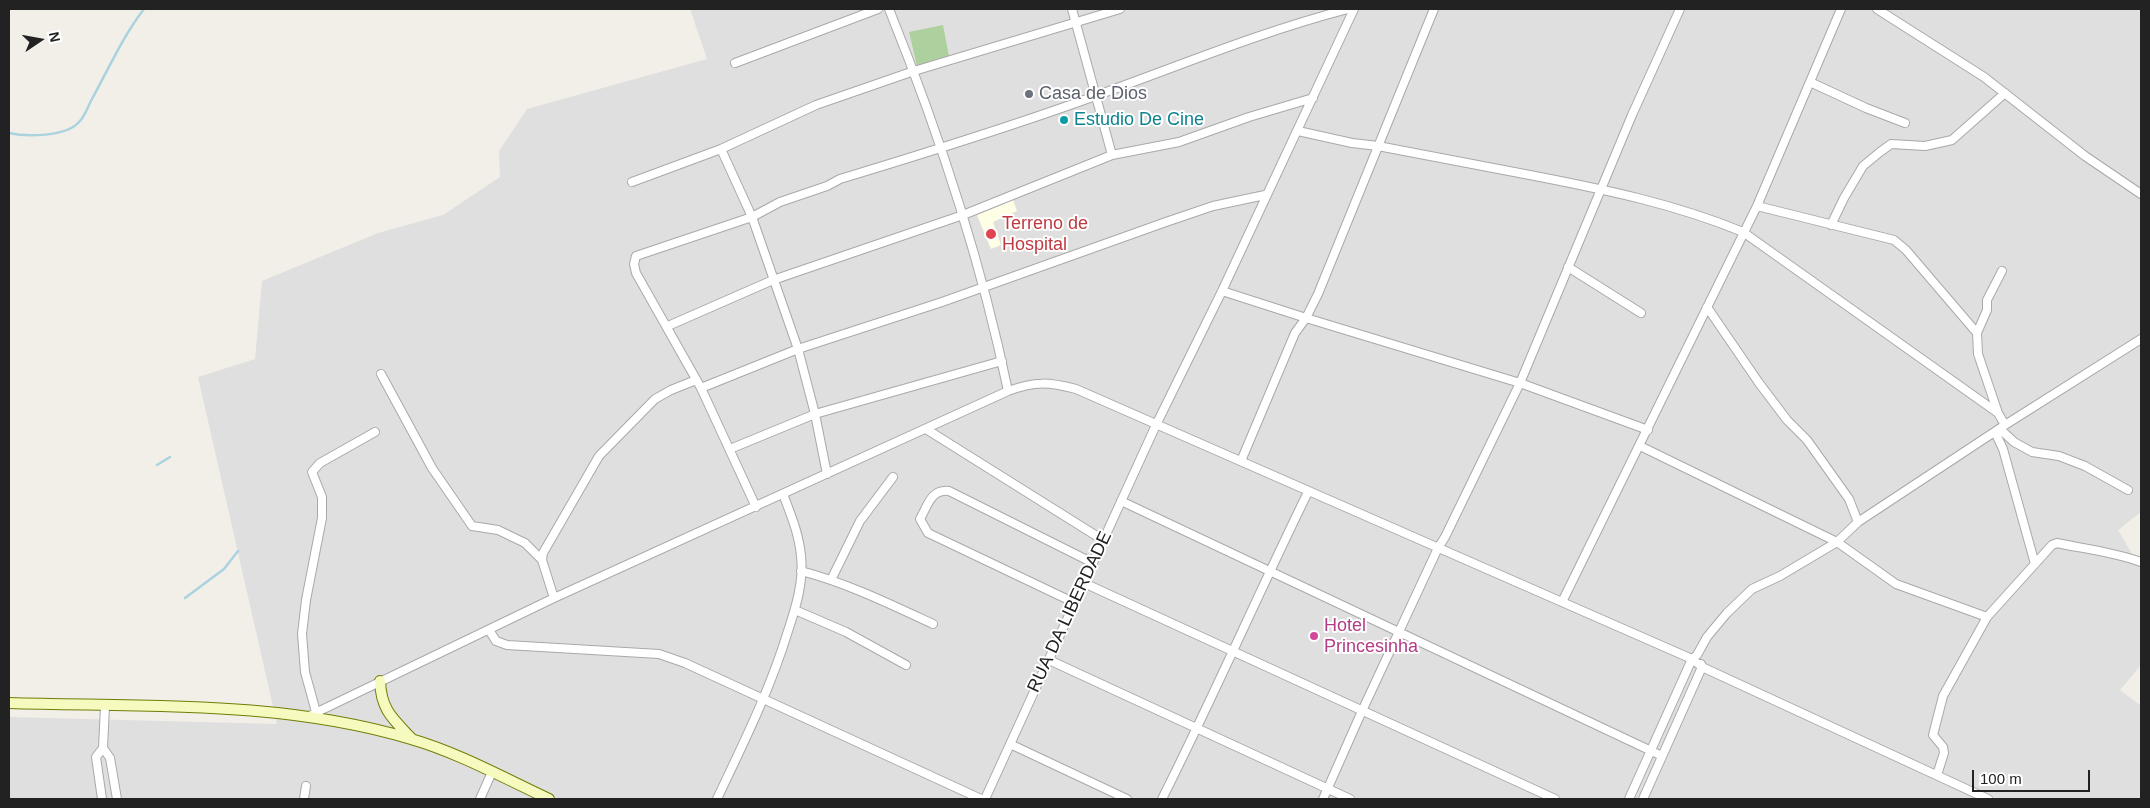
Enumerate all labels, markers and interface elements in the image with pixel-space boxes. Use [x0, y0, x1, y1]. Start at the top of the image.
north arrow [15, 15, 65, 65]
text: N [46, 30, 64, 43]
place label: Casa de Dios [1039, 83, 1147, 105]
marker: Casa de Dios [1023, 88, 1035, 100]
place label: Estudio De Cine [1074, 109, 1204, 131]
marker: Estudio De Cine [1058, 114, 1070, 126]
place label: Terreno de Hospital [1002, 213, 1088, 255]
marker: Terreno de Hospital [984, 227, 998, 241]
street label: RUA DA LIBERDADE [1023, 528, 1117, 696]
place label: Hotel Princesinha [1324, 615, 1418, 658]
marker: Hotel Princesinha [1308, 630, 1320, 642]
scale bar [1975, 760, 2092, 792]
text: 100 m [1980, 770, 2022, 787]

